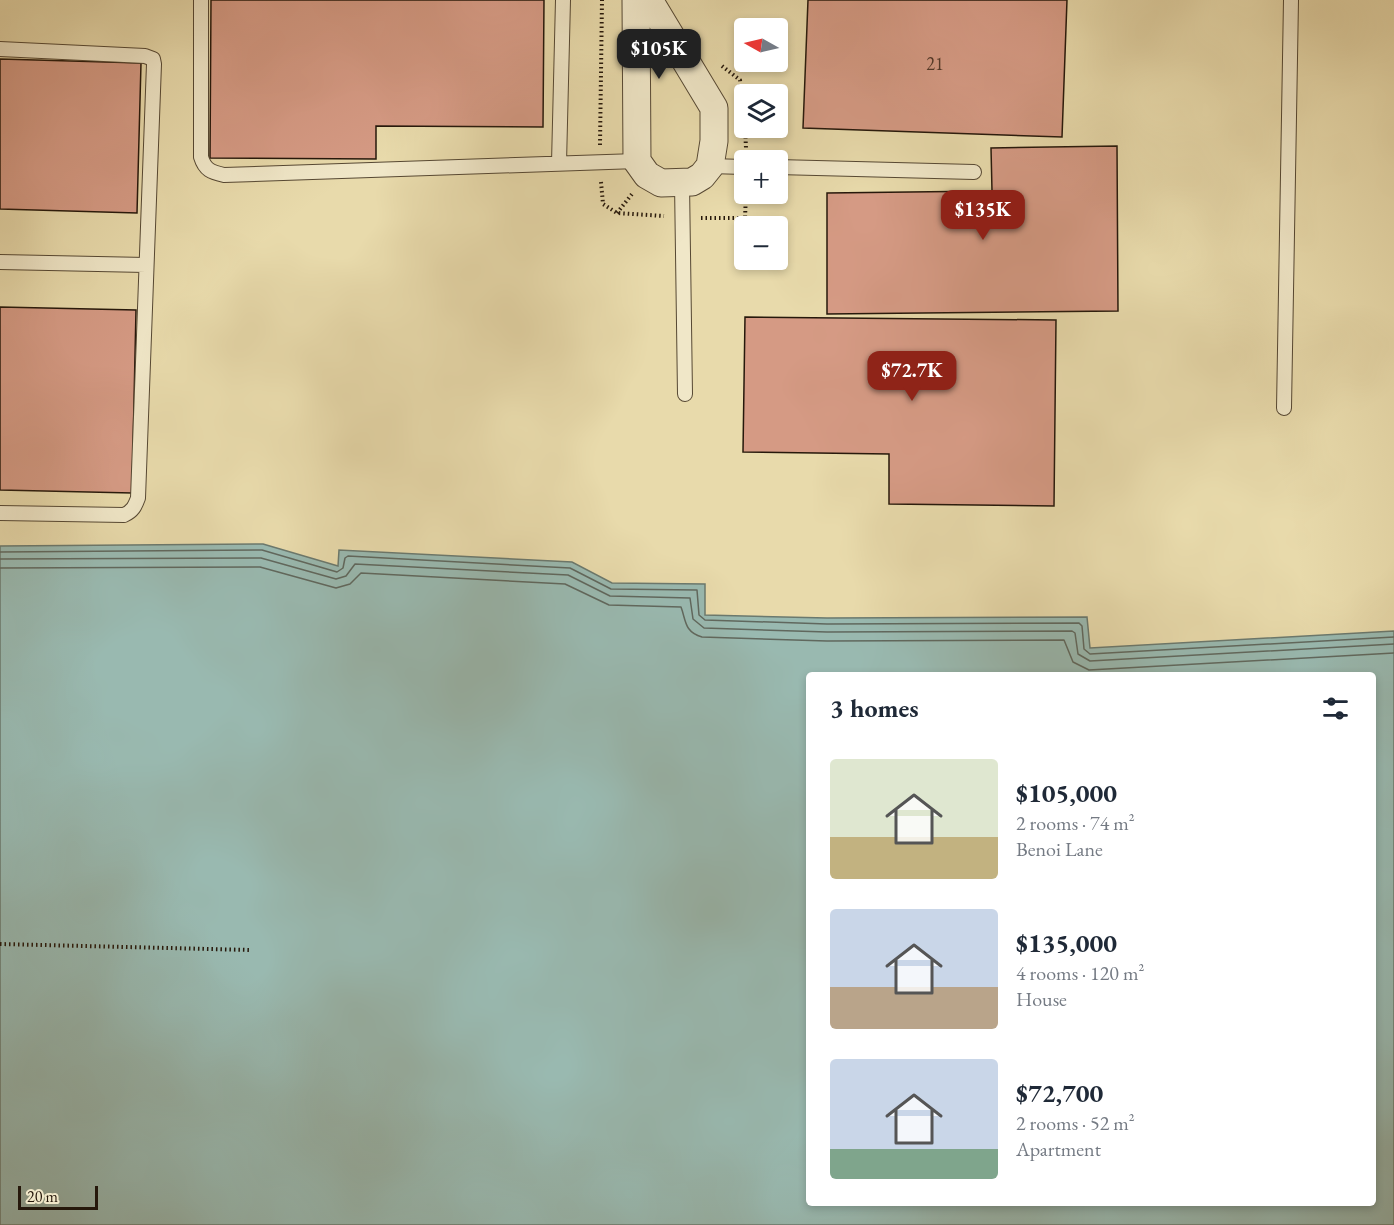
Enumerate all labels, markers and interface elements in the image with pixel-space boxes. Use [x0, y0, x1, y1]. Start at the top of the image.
north arrow [734, 18, 788, 72]
map controls [734, 18, 788, 270]
pin: $105K [617, 29, 701, 80]
text: $105K [631, 35, 687, 61]
house number: 21 [926, 52, 944, 75]
button: layers [734, 84, 788, 138]
button: + [734, 150, 788, 204]
pin: $135K [941, 190, 1025, 241]
text: $135K [955, 196, 1011, 222]
button: − [734, 216, 788, 270]
pin: $72.7K [863, 351, 961, 402]
text: $72.7K [881, 357, 943, 383]
text: 3 homes [830, 691, 919, 725]
icon: filters [1319, 692, 1352, 725]
text: $105,000 [1016, 776, 1117, 810]
icon: home [878, 783, 950, 855]
text: 2 rooms · 74 m² [1016, 810, 1135, 836]
text: Benoi Lane [1016, 836, 1103, 862]
text: $135,000 [1016, 926, 1117, 960]
icon: home [878, 933, 950, 1005]
text: 4 rooms · 120 m² [1016, 960, 1144, 986]
text: House [1016, 986, 1067, 1012]
text: $72,700 [1016, 1076, 1103, 1110]
icon: home [878, 1083, 950, 1155]
text: 2 rooms · 52 m² [1016, 1110, 1135, 1136]
text: Apartment [1016, 1136, 1101, 1162]
scale bar [18, 1183, 98, 1210]
text: 20 m [27, 1186, 58, 1207]

